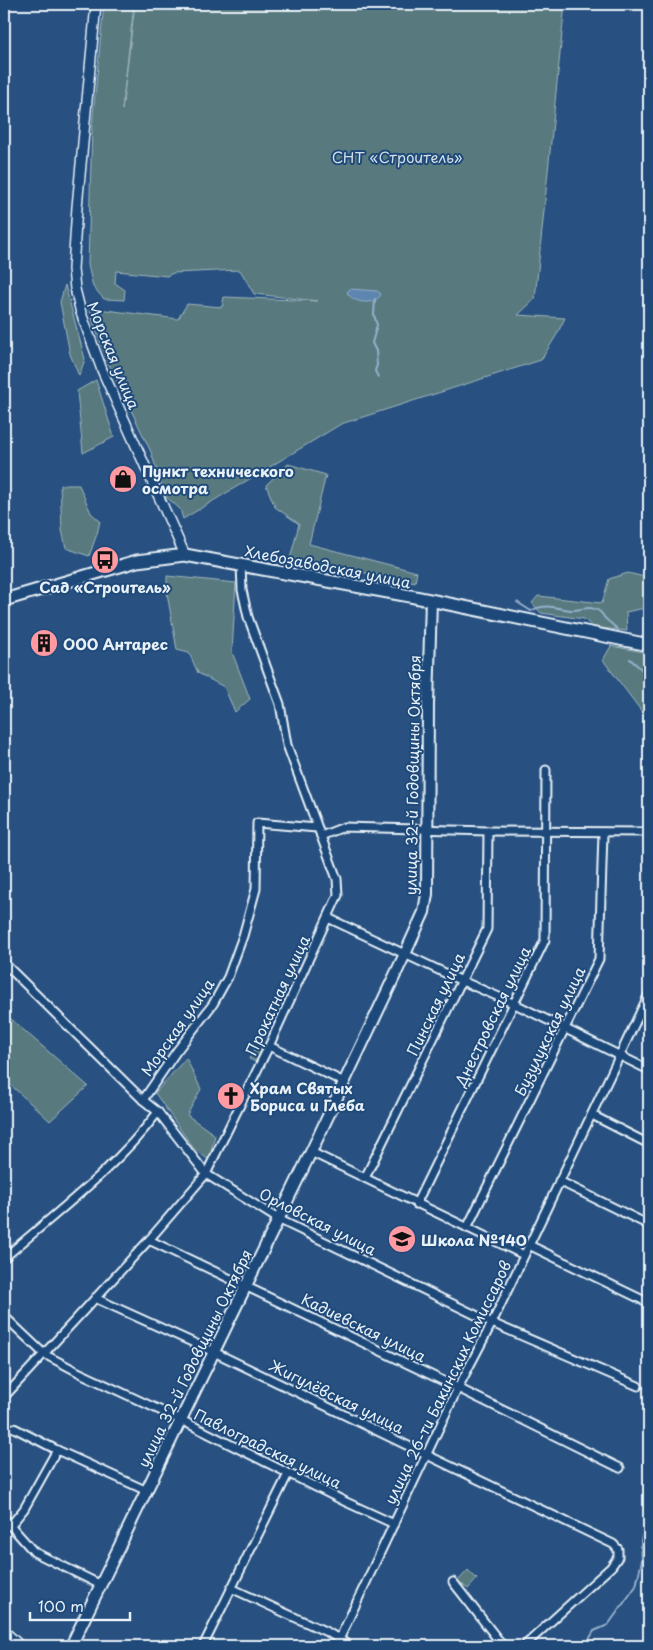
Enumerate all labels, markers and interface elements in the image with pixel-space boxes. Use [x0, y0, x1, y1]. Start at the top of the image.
park label: СНТ «Строитель» [332, 145, 463, 168]
street label: Морская улица [82, 298, 146, 413]
place label: Пункт технического осмотра [142, 459, 294, 499]
shop icon: Пункт технического осмотра [108, 464, 138, 494]
street label: Хлебозаводская улица [243, 539, 413, 593]
bus stop icon: Сад «Строитель» [90, 545, 120, 575]
place label: Сад «Строитель» [39, 575, 171, 598]
building icon: ООО Антарес [29, 628, 59, 658]
place label: ООО Антарес [63, 632, 168, 655]
street label: улица 32-й Годовщины Октября [398, 655, 426, 895]
street label: Прокатная улица [239, 931, 315, 1059]
street label: Днестровская улица [448, 942, 536, 1091]
street label: Пинская улица [400, 948, 470, 1060]
street label: Бузулукская улица [508, 962, 591, 1100]
street label: Морская улица [135, 973, 220, 1080]
place label: Храм Святых Бориса и Глеба [250, 1076, 365, 1116]
church icon: Храм Святых Бориса и Глеба [216, 1081, 246, 1111]
street label: Орловская улица [255, 1182, 381, 1261]
school or university icon: Школа №140 [387, 1224, 417, 1254]
place label: Школа №140 [421, 1228, 527, 1251]
street label: улица 32-й Годовщины Октября [131, 1245, 257, 1471]
street label: улица 26-ти Бакинских Комиссаров [378, 1256, 516, 1508]
street label: Кадиевская улица [298, 1287, 431, 1367]
street label: Жигулёвская улица [265, 1353, 409, 1439]
street label: Павлоградская улица [190, 1402, 346, 1494]
scale bar [30, 1590, 130, 1622]
text: 100 m [38, 1594, 84, 1617]

